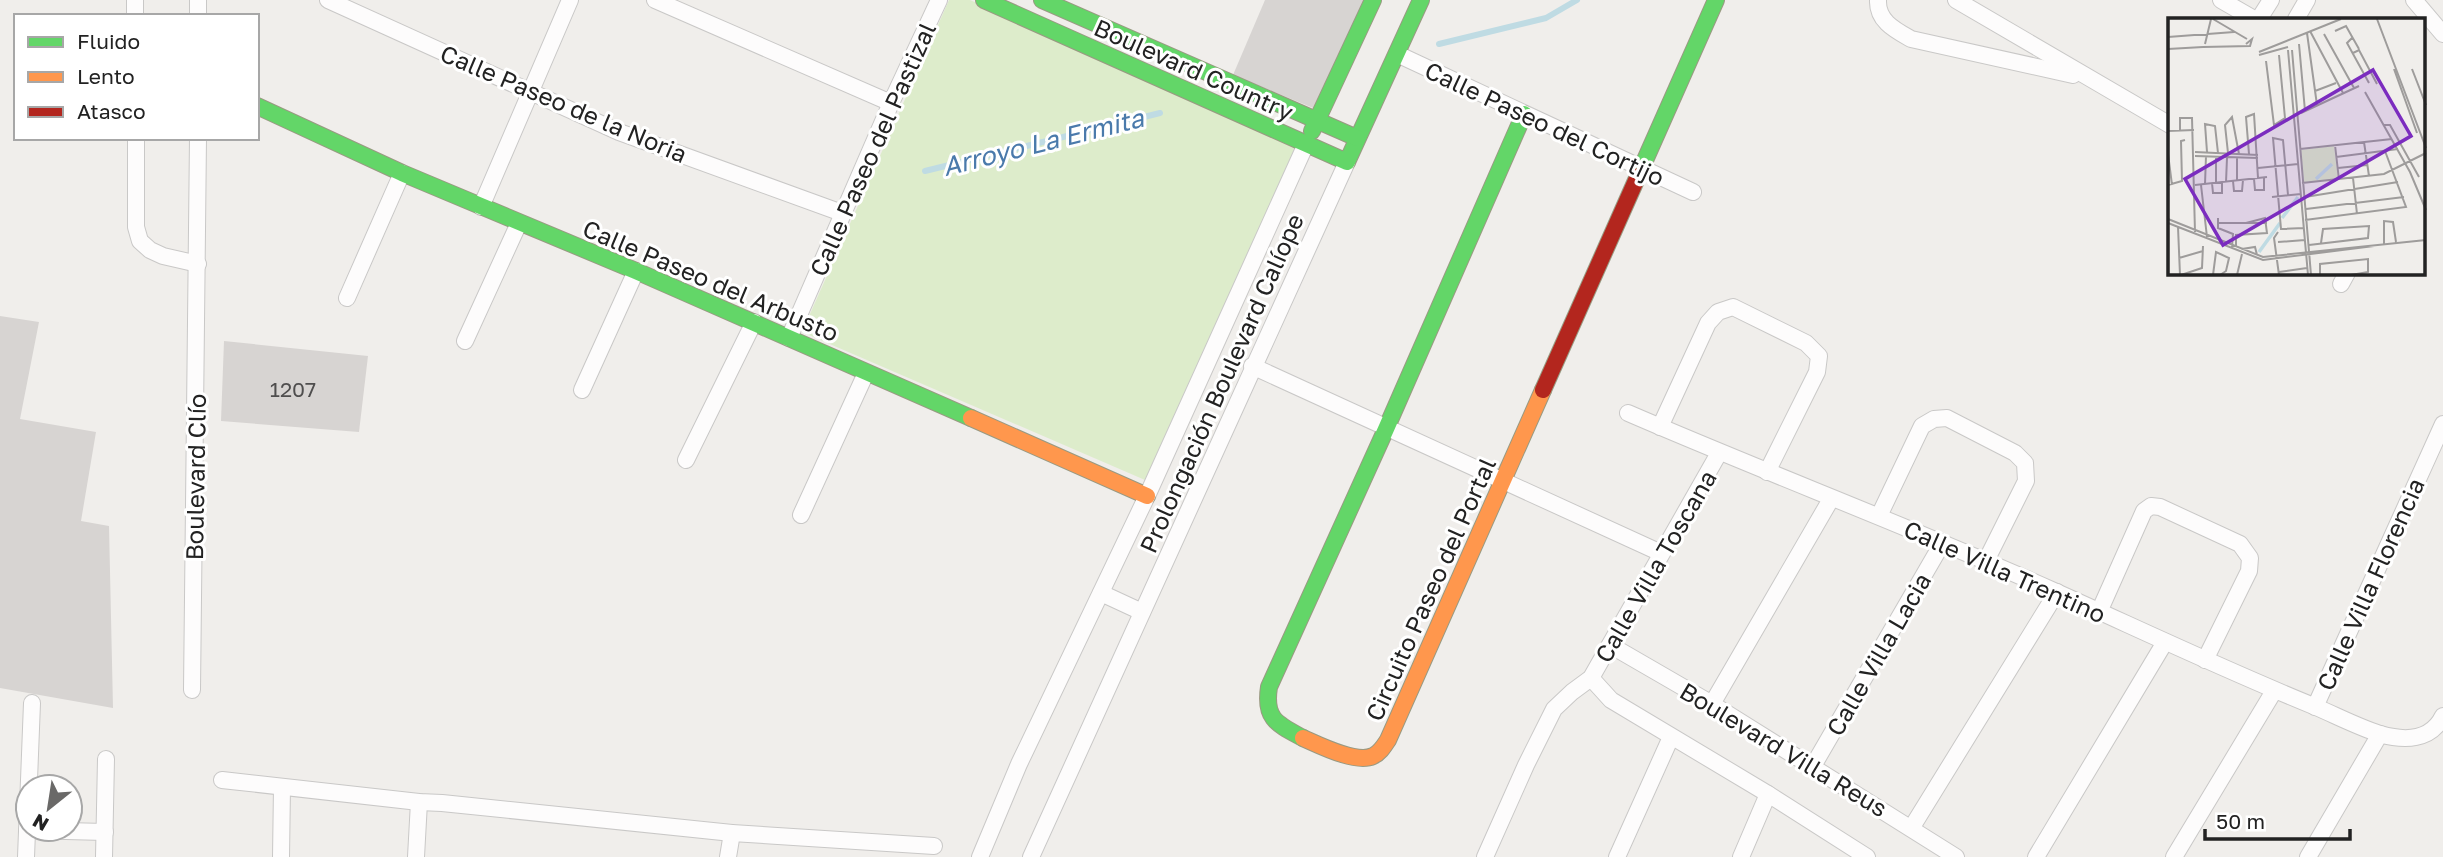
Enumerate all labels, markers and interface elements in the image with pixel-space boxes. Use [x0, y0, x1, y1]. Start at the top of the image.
street label: Boulevard Country [1090, 12, 1298, 126]
legend [14, 14, 259, 140]
street label: Calle Paseo del Pastizal [803, 18, 941, 280]
inset map [2168, 18, 2426, 275]
text: Fluido [77, 28, 140, 54]
street label: Calle Paseo de la Noria [436, 38, 692, 168]
street label: Calle Paseo del Cortijo [1421, 55, 1669, 191]
text: Lento [77, 63, 135, 89]
text: Atasco [77, 98, 146, 124]
water label: Arroyo La Ermita [939, 102, 1148, 182]
street label: Prolongación Boulevard Calíope [1133, 209, 1309, 557]
street label: Calle Paseo del Arbusto [579, 213, 843, 347]
house number: 1207 [270, 376, 316, 402]
street label: Boulevard Clío [179, 393, 211, 561]
street label: Circuito Paseo del Portal [1359, 453, 1501, 725]
street label: Calle Villa Toscana [1588, 465, 1722, 667]
street label: Calle Villa Florencia [2310, 473, 2430, 695]
street label: Calle Villa Trentino [1900, 513, 2110, 629]
street label: Calle Villa Lacia [1820, 568, 1936, 740]
street label: Boulevard Villa Reus [1675, 676, 1893, 822]
north arrow [14, 773, 84, 843]
scale bar [2205, 798, 2350, 842]
text: 50 m [2216, 808, 2265, 834]
text: N [28, 810, 52, 837]

